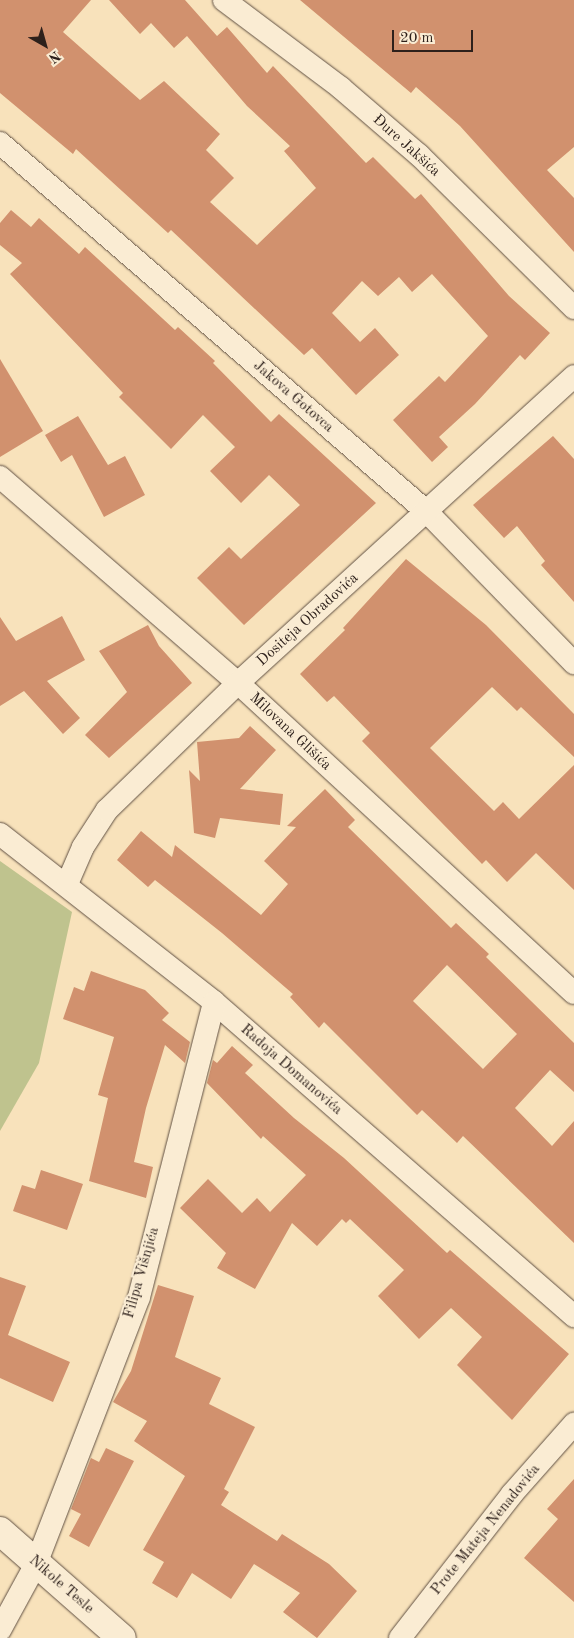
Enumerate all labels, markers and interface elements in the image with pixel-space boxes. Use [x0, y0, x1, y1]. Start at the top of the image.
north arrow [20, 20, 70, 70]
scale bar [394, 20, 475, 52]
text: 20 m [400, 31, 434, 46]
text: N [46, 48, 63, 66]
street label: Đure Jakšića [369, 111, 443, 181]
street label: Jakova Gotovca [249, 357, 337, 437]
street label: Dositeja Obradovića [253, 570, 363, 670]
street label: Milovana Glišića [245, 689, 335, 775]
street label: Radoja Domanovića [236, 1021, 346, 1119]
street label: Filipa Višnjića [120, 1225, 164, 1321]
street label: Prote Mateja Nenadovića [428, 1461, 544, 1599]
street label: Nikole Tesle [25, 1552, 97, 1618]

